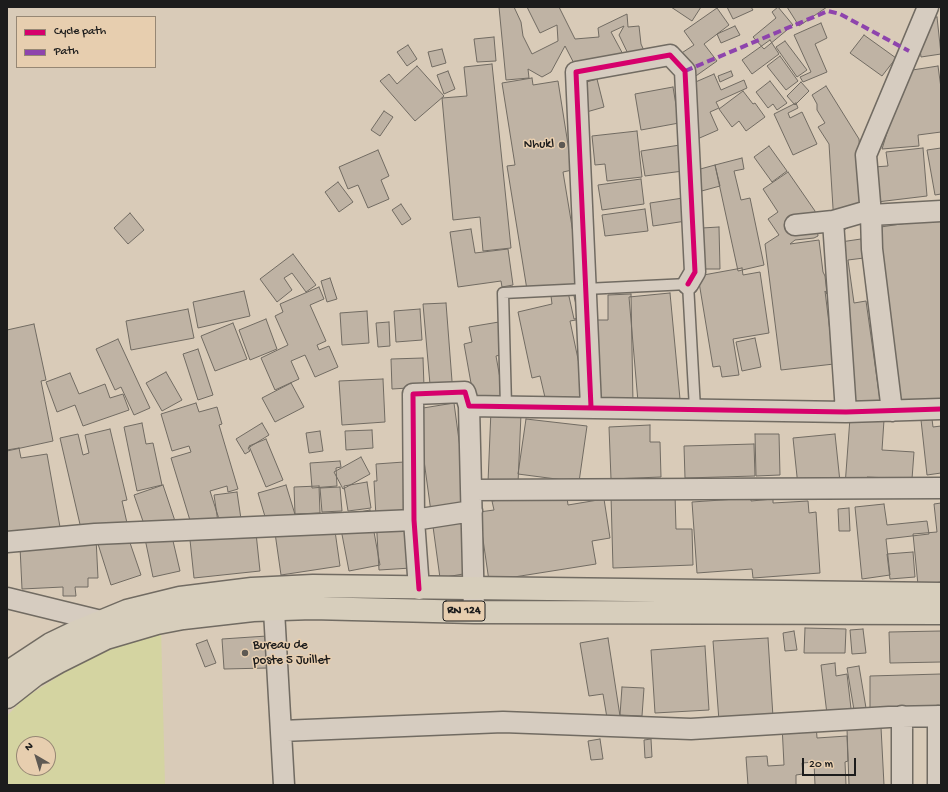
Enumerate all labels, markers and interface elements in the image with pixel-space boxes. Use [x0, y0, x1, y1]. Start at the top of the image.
legend [16, 16, 156, 68]
text: Cycle path [54, 25, 106, 39]
text: Path [54, 45, 79, 59]
place label: Nhukl [524, 137, 554, 153]
marker: Nhukl [557, 140, 567, 150]
road number: RN 124 [443, 601, 485, 621]
place label: Bureau de poste 5 Juillet [253, 638, 329, 669]
marker: Bureau de poste 5 Juillet [240, 648, 250, 658]
north arrow [16, 736, 56, 776]
text: N [23, 740, 36, 754]
scale bar [804, 750, 858, 776]
text: 20 m [809, 758, 833, 772]

